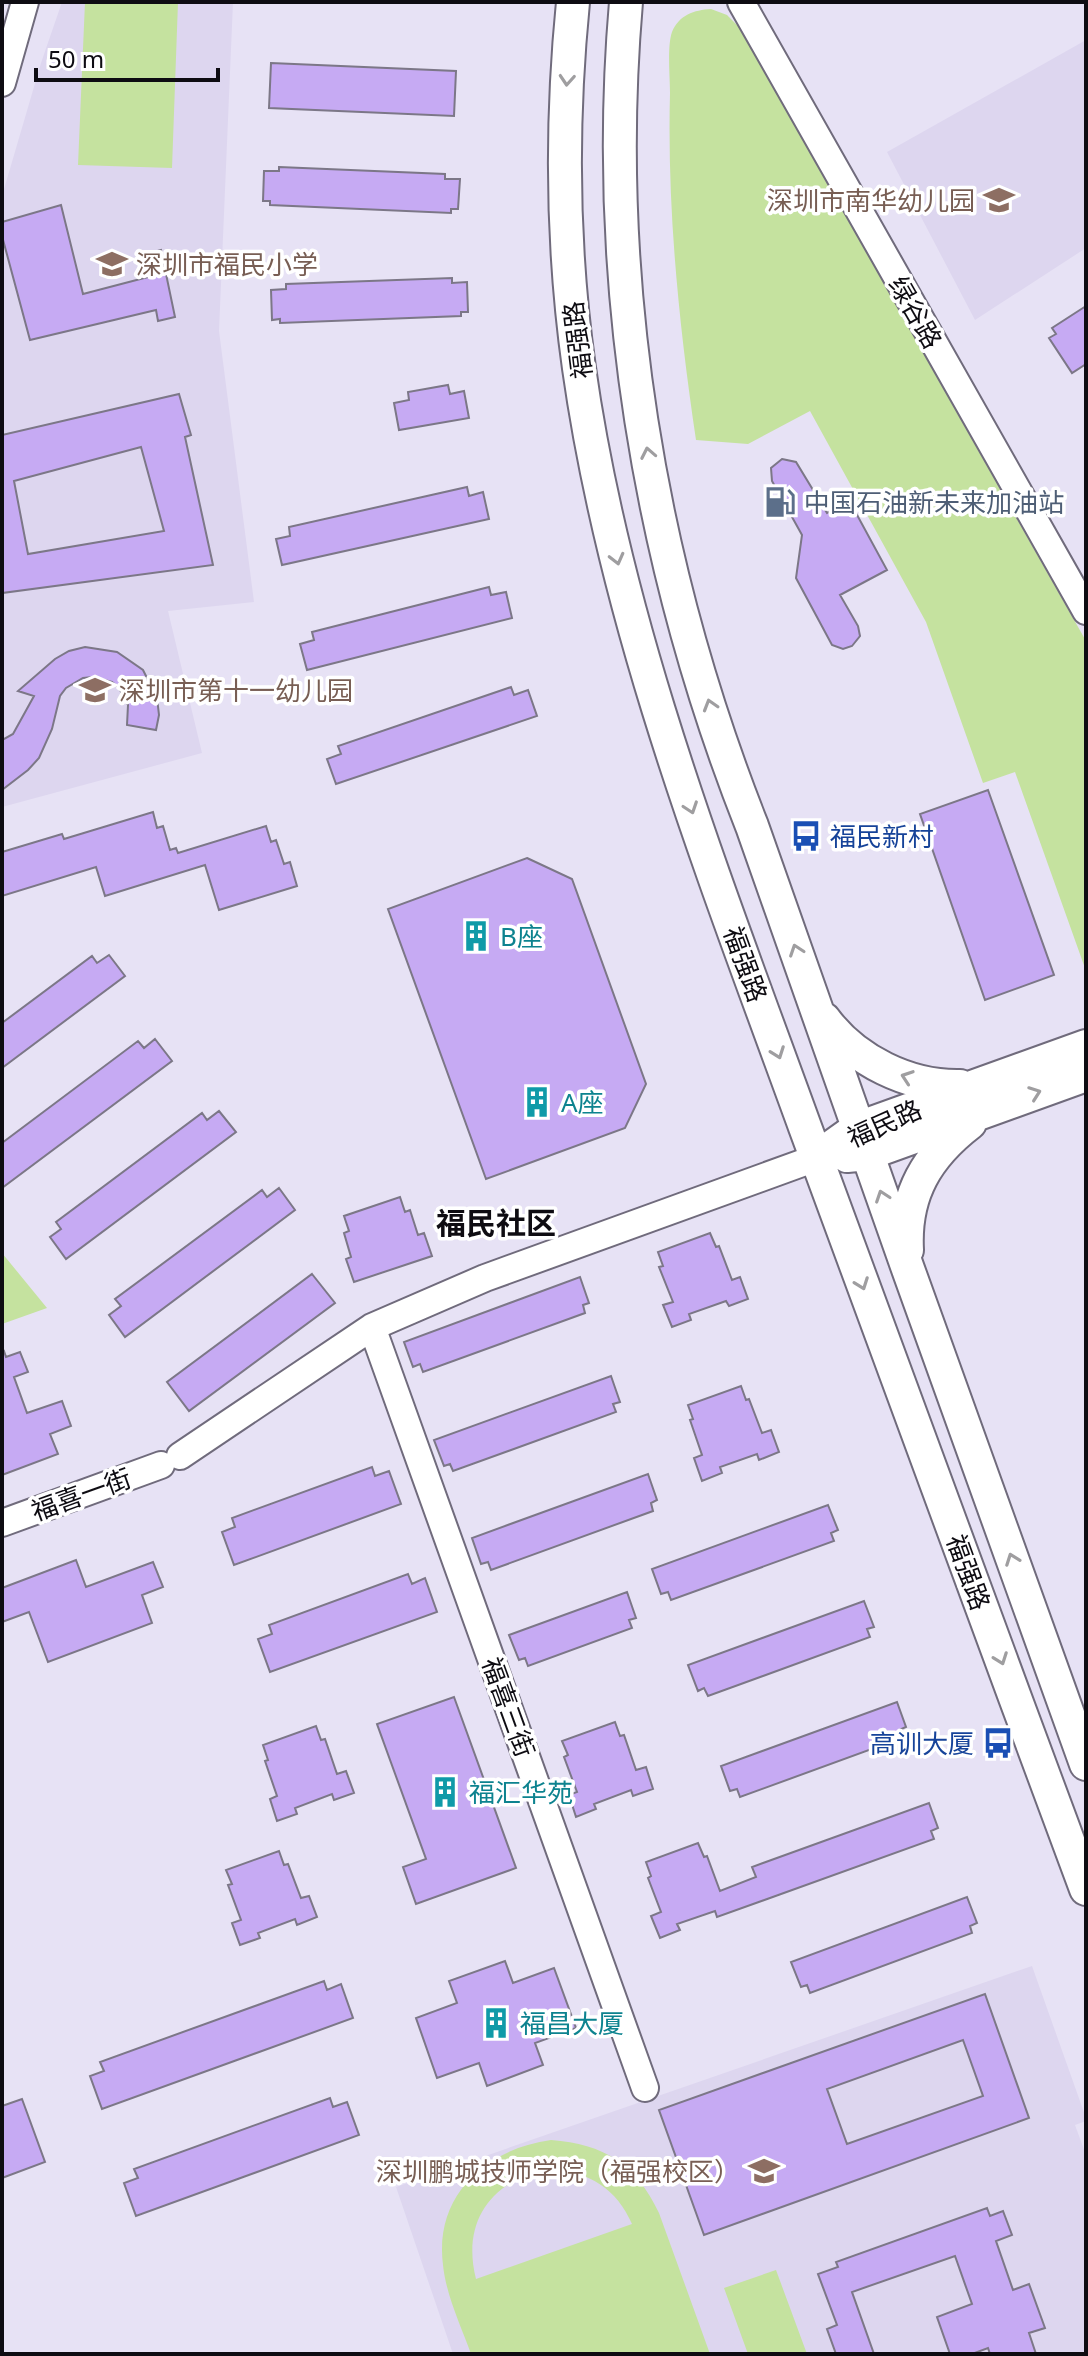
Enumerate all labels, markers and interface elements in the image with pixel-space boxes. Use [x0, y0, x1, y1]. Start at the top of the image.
scale bar [36, 32, 218, 82]
text: 50 m [48, 42, 104, 75]
one-way arrow [559, 74, 576, 87]
place label: 深圳市南华幼儿园 [767, 182, 975, 218]
school or university icon: 深圳市南华幼儿园 [982, 183, 1016, 217]
place label: 深圳市福民小学 [136, 246, 318, 282]
school or university icon: 深圳市福民小学 [95, 247, 129, 281]
street label: 绿谷路 [881, 269, 951, 355]
street label: 福强路 [554, 299, 600, 381]
one-way arrow [640, 446, 657, 460]
place label: 中国石油新未来加油站 [804, 484, 1064, 520]
fuel station icon: 中国石油新未来加油站 [763, 485, 797, 519]
one-way arrow [607, 552, 624, 566]
place label: 深圳市第十一幼儿园 [119, 672, 353, 708]
school or university icon: 深圳市第十一幼儿园 [78, 673, 112, 707]
one-way arrow [703, 699, 719, 712]
one-way arrow [681, 801, 698, 815]
place label: 福民新村 [830, 818, 934, 854]
bus stop icon: 福民新村 [789, 819, 823, 853]
place label: B座 [500, 918, 543, 954]
building icon: B座 [459, 919, 493, 953]
street label: 福强路 [716, 921, 776, 1007]
one-way arrow [789, 944, 806, 958]
one-way arrow [768, 1046, 785, 1060]
one-way arrow [901, 1070, 915, 1087]
place label: A座 [561, 1084, 604, 1120]
building icon: A座 [520, 1085, 554, 1119]
one-way arrow [1028, 1087, 1042, 1103]
street label: 福民路 [841, 1091, 927, 1155]
one-way arrow [875, 1189, 892, 1203]
district label: 福民社区 [436, 1202, 556, 1243]
one-way arrow [853, 1276, 869, 1290]
street label: 福喜一街 [26, 1459, 136, 1529]
street label: 福强路 [939, 1529, 999, 1615]
one-way arrow [1005, 1552, 1022, 1566]
street label: 福喜三街 [474, 1652, 544, 1762]
one-way arrow [991, 1652, 1008, 1666]
place label: 高训大厦 [870, 1725, 974, 1761]
bus stop icon: 高训大厦 [981, 1726, 1015, 1760]
place label: 福汇华苑 [469, 1774, 573, 1810]
building icon: 福汇华苑 [428, 1775, 462, 1809]
place label: 福昌大厦 [520, 2005, 624, 2041]
building icon: 福昌大厦 [479, 2006, 513, 2040]
place label: 深圳鹏城技师学院（福强校区） [376, 2153, 740, 2189]
school or university icon: 深圳鹏城技师学院（福强校区） [747, 2154, 781, 2188]

